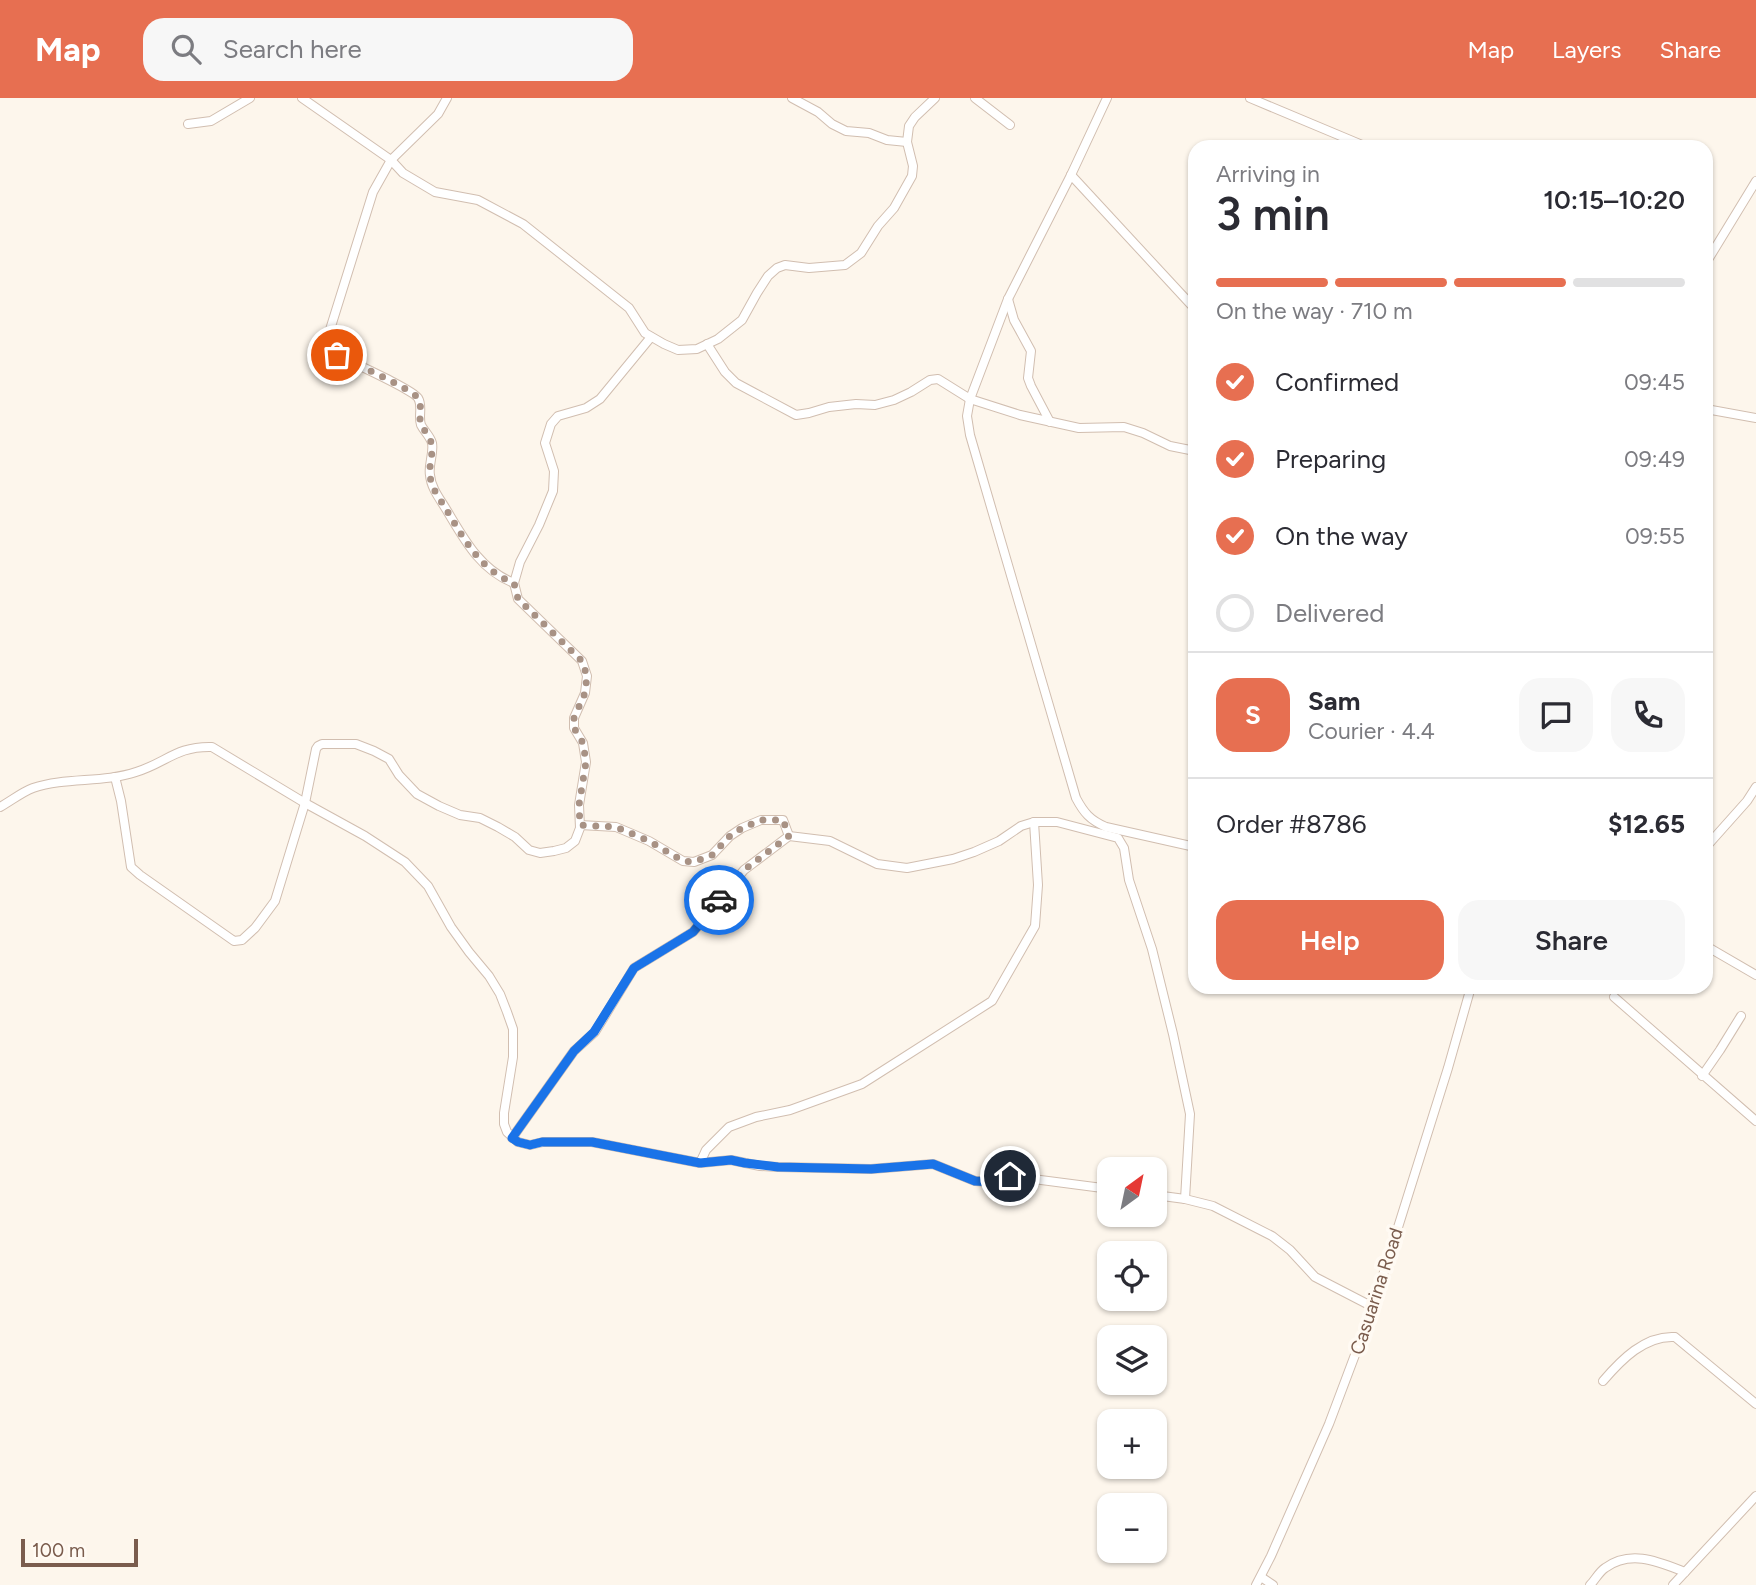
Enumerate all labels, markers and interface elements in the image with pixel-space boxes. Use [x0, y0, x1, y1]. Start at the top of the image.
search box [143, 18, 633, 81]
text: Map [35, 30, 101, 69]
icon: search [167, 30, 205, 68]
text: Search here [223, 33, 362, 65]
text: Map [1467, 35, 1514, 64]
text: Layers [1552, 35, 1621, 64]
text: Share [1659, 35, 1721, 64]
text: Arriving in [1216, 160, 1320, 188]
text: 10:15–10:20 [1543, 184, 1685, 216]
text: 3 min [1216, 186, 1330, 242]
text: On the way · 710 m [1216, 297, 1413, 325]
pin [307, 325, 367, 385]
icon: bag [318, 336, 356, 374]
icon: check [1216, 363, 1254, 401]
text: Confirmed [1275, 366, 1399, 398]
text: 09:45 [1624, 368, 1685, 396]
icon: check [1216, 440, 1254, 478]
text: Preparing [1275, 443, 1386, 475]
text: 09:49 [1624, 445, 1685, 473]
icon: check [1216, 517, 1254, 555]
text: On the way [1275, 520, 1408, 552]
text: 09:55 [1625, 522, 1685, 550]
text: Delivered [1275, 597, 1384, 629]
button: chat [1519, 678, 1593, 752]
button: phone [1611, 678, 1685, 752]
text: Sam [1308, 685, 1360, 717]
text: S [1245, 699, 1261, 731]
text: Courier · 4.4 [1308, 717, 1435, 745]
text: Order #8786 [1216, 808, 1367, 840]
text: $12.65 [1608, 808, 1685, 840]
courier [684, 865, 754, 935]
icon: car [700, 881, 738, 919]
button: Help [1216, 900, 1444, 980]
button: Share [1458, 900, 1685, 980]
pin [980, 1146, 1040, 1206]
icon: home [991, 1157, 1029, 1195]
north arrow [1097, 1157, 1167, 1227]
map controls [1097, 1157, 1167, 1563]
street label: Casuarina Road [1345, 1225, 1408, 1358]
button: locate [1097, 1241, 1167, 1311]
button: layers [1097, 1325, 1167, 1395]
button: + [1097, 1409, 1167, 1479]
button: − [1097, 1493, 1167, 1563]
scale bar [21, 1536, 138, 1568]
text: 100 m [32, 1539, 85, 1562]

